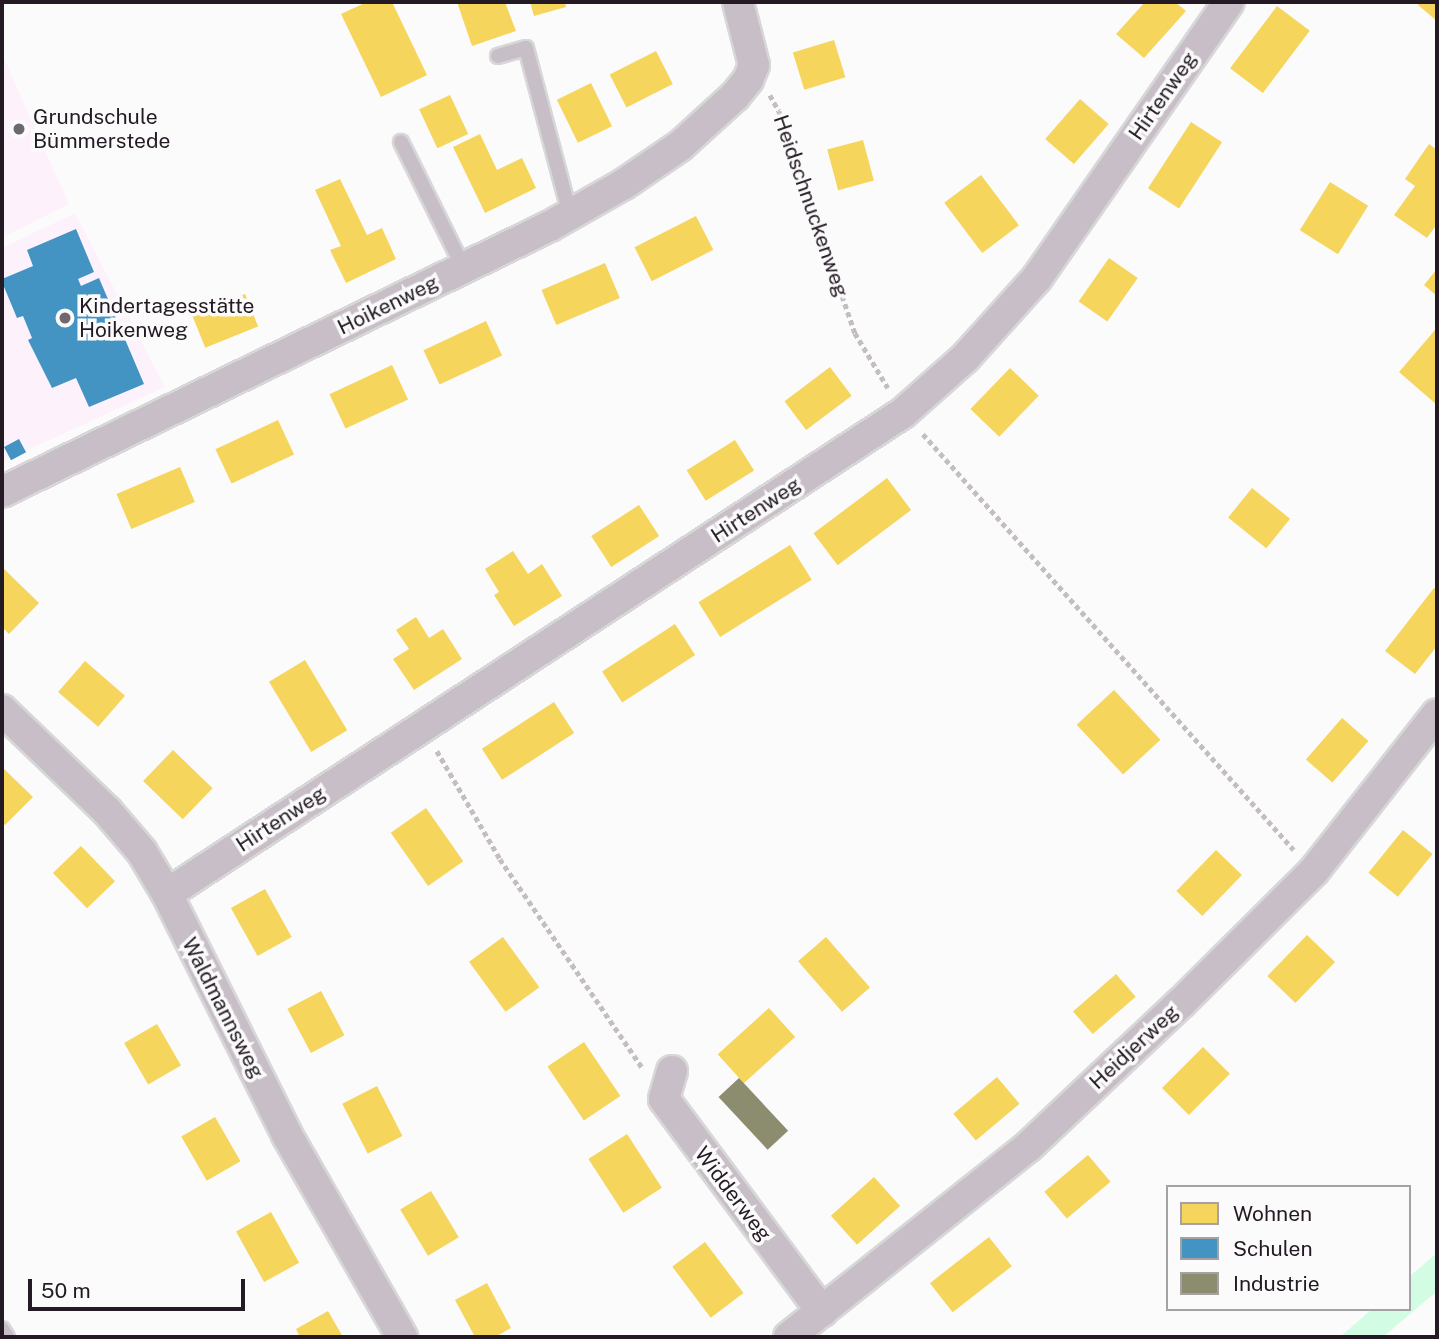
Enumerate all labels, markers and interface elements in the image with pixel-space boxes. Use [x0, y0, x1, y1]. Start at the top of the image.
street label: Hirtenweg [1123, 47, 1203, 145]
place label: Grundschule Bümmerstede [33, 104, 170, 154]
street label: Heidschnuckenweg [768, 112, 854, 300]
marker: Grundschule Bümmerstede [11, 121, 27, 137]
street label: Hoikenweg [333, 270, 443, 340]
place label: Kindertagesstätte Hoikenweg [79, 293, 255, 343]
marker: Kindertagesstätte Hoikenweg [57, 310, 73, 326]
street label: Hirtenweg [706, 472, 806, 548]
street label: Hirtenweg [231, 781, 331, 857]
street label: Waldmannsweg [177, 933, 269, 1083]
street label: Heidjerweg [1084, 999, 1184, 1095]
street label: Widderweg [689, 1142, 777, 1246]
legend [1166, 1185, 1411, 1311]
text: Wohnen [1233, 1201, 1312, 1226]
text: Schulen [1233, 1236, 1313, 1261]
scale bar [32, 1266, 248, 1310]
text: Industrie [1233, 1271, 1320, 1296]
text: 50 m [41, 1278, 91, 1303]

